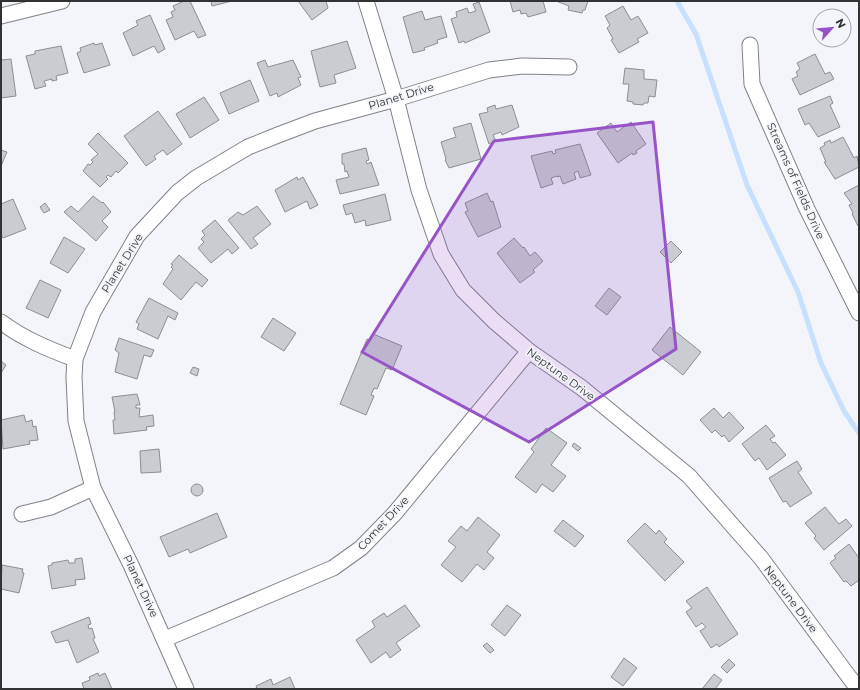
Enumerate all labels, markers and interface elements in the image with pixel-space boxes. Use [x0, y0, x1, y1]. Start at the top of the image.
north arrow [812, 8, 852, 48]
text: N [833, 16, 849, 31]
street label: Planet Drive [367, 79, 436, 113]
street label: Streams of Fields Drive [764, 121, 828, 242]
street label: Planet Drive [98, 230, 146, 295]
street label: Neptune Drive [524, 345, 598, 404]
street label: Comet Drive [354, 493, 412, 553]
street label: Planet Drive [120, 552, 162, 620]
street label: Neptune Drive [761, 563, 821, 636]

